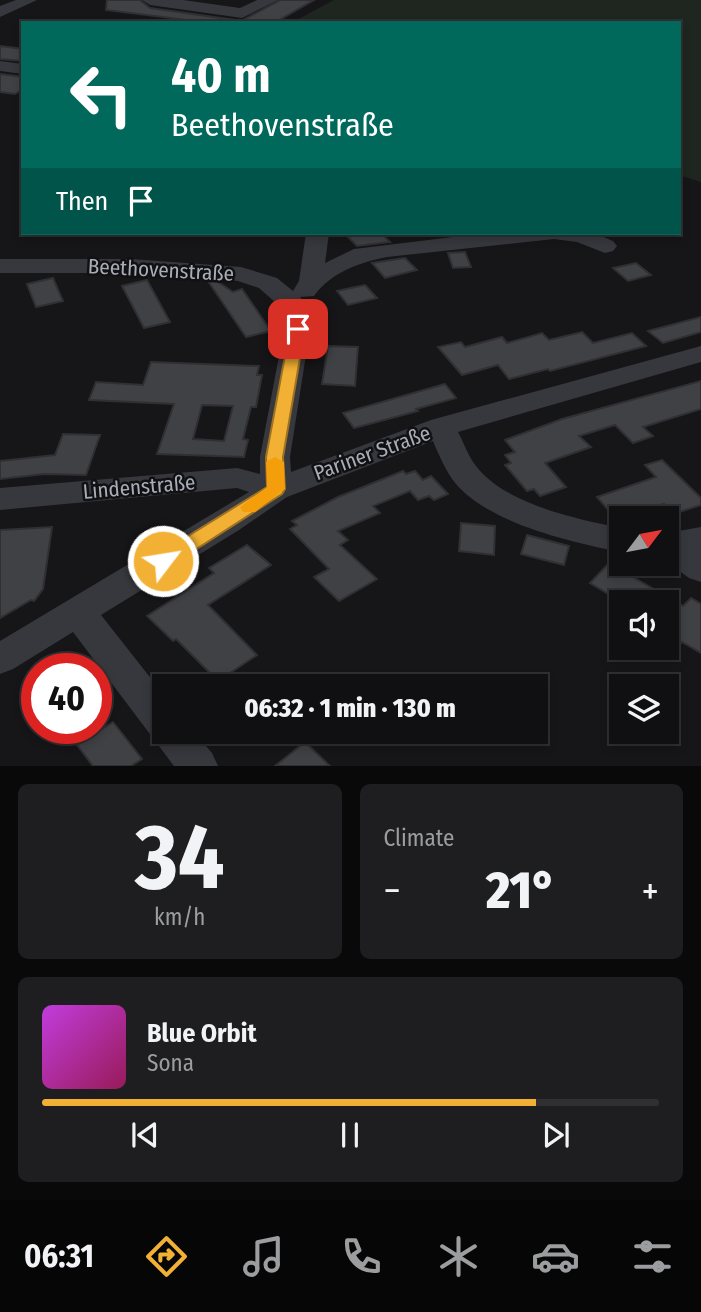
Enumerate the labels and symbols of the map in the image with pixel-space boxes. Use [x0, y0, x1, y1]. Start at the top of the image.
street label: Beethovenstraße [87, 253, 235, 287]
pin [268, 299, 328, 359]
street label: Pariner Straße [310, 420, 434, 486]
street label: Lindenstraße [82, 469, 196, 505]
north arrow [609, 506, 679, 576]
position arrow [126, 524, 200, 598]
speed limit sign: 40 [21, 653, 112, 744]

